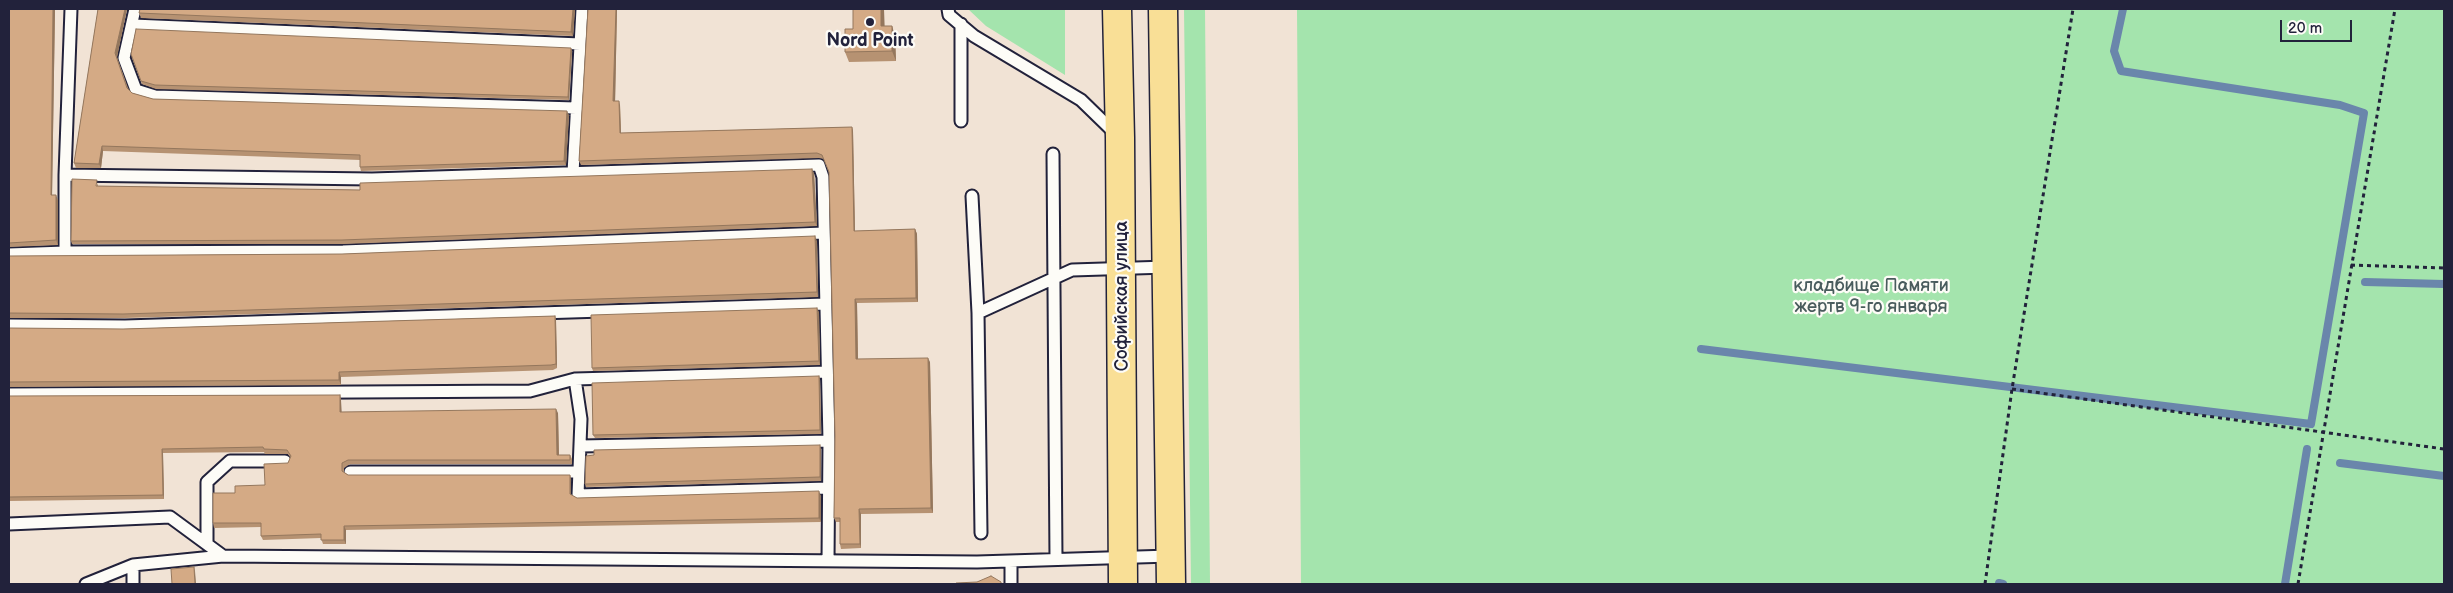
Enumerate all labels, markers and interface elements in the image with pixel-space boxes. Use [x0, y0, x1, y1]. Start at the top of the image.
scale bar [2283, 10, 2356, 42]
marker: Nord Point [864, 16, 876, 28]
text: 20 m [2288, 19, 2322, 38]
place label: Nord Point [826, 30, 914, 52]
street label: Софийская улица [1111, 221, 1133, 371]
park label: кладбище Памяти жертв 9-го января [1793, 275, 1949, 318]

